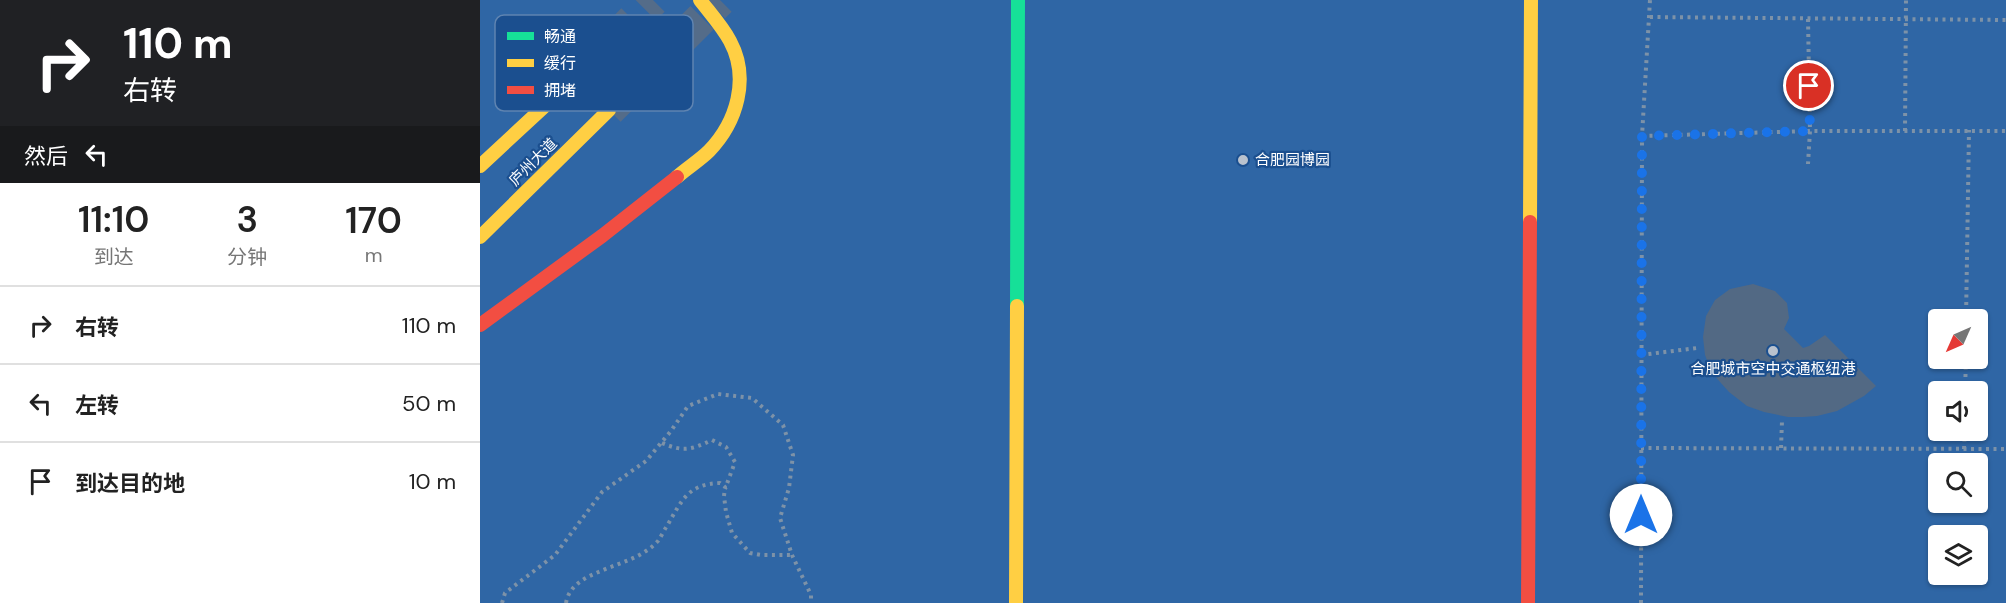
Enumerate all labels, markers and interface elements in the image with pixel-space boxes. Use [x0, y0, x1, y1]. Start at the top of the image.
legend [495, 15, 693, 111]
text: 110 m [123, 16, 233, 71]
icon: right [24, 24, 102, 102]
text: 畅通 [544, 26, 576, 47]
text: 缓行 [544, 53, 576, 74]
pin [1783, 60, 1834, 111]
icon: arrive [1792, 69, 1825, 102]
text: 右转 [123, 73, 177, 108]
text: 拥堵 [544, 80, 576, 101]
street label: 庐州大道 [505, 134, 561, 190]
icon: left [80, 138, 113, 171]
text: 然后 [24, 142, 68, 171]
place label: 合肥园博园 [1255, 150, 1330, 170]
marker: 合肥园博园 [1236, 153, 1250, 167]
text: 11:10 [78, 196, 149, 243]
text: 3 [237, 196, 258, 243]
text: 170 [345, 197, 402, 244]
text: m [365, 242, 383, 268]
text: 到达 [94, 244, 134, 270]
text: 分钟 [227, 244, 267, 270]
icon: right [24, 309, 57, 342]
north arrow [1928, 309, 1988, 369]
map controls [1928, 309, 1988, 585]
text: 110 m [402, 311, 456, 340]
text: 右转 [75, 313, 119, 342]
marker: 合肥城市空中交通枢纽港 [1766, 344, 1780, 358]
place label: 合肥城市空中交通枢纽港 [1690, 359, 1856, 379]
button: sound [1928, 381, 1988, 441]
icon: left [24, 387, 57, 420]
text: 50 m [402, 389, 456, 418]
text: 左转 [75, 391, 119, 420]
button: search [1928, 453, 1988, 513]
icon: arrive [24, 465, 57, 498]
text: 10 m [409, 467, 456, 496]
text: 到达目的地 [75, 469, 185, 498]
position arrow [1609, 483, 1673, 547]
button: layers [1928, 525, 1988, 585]

